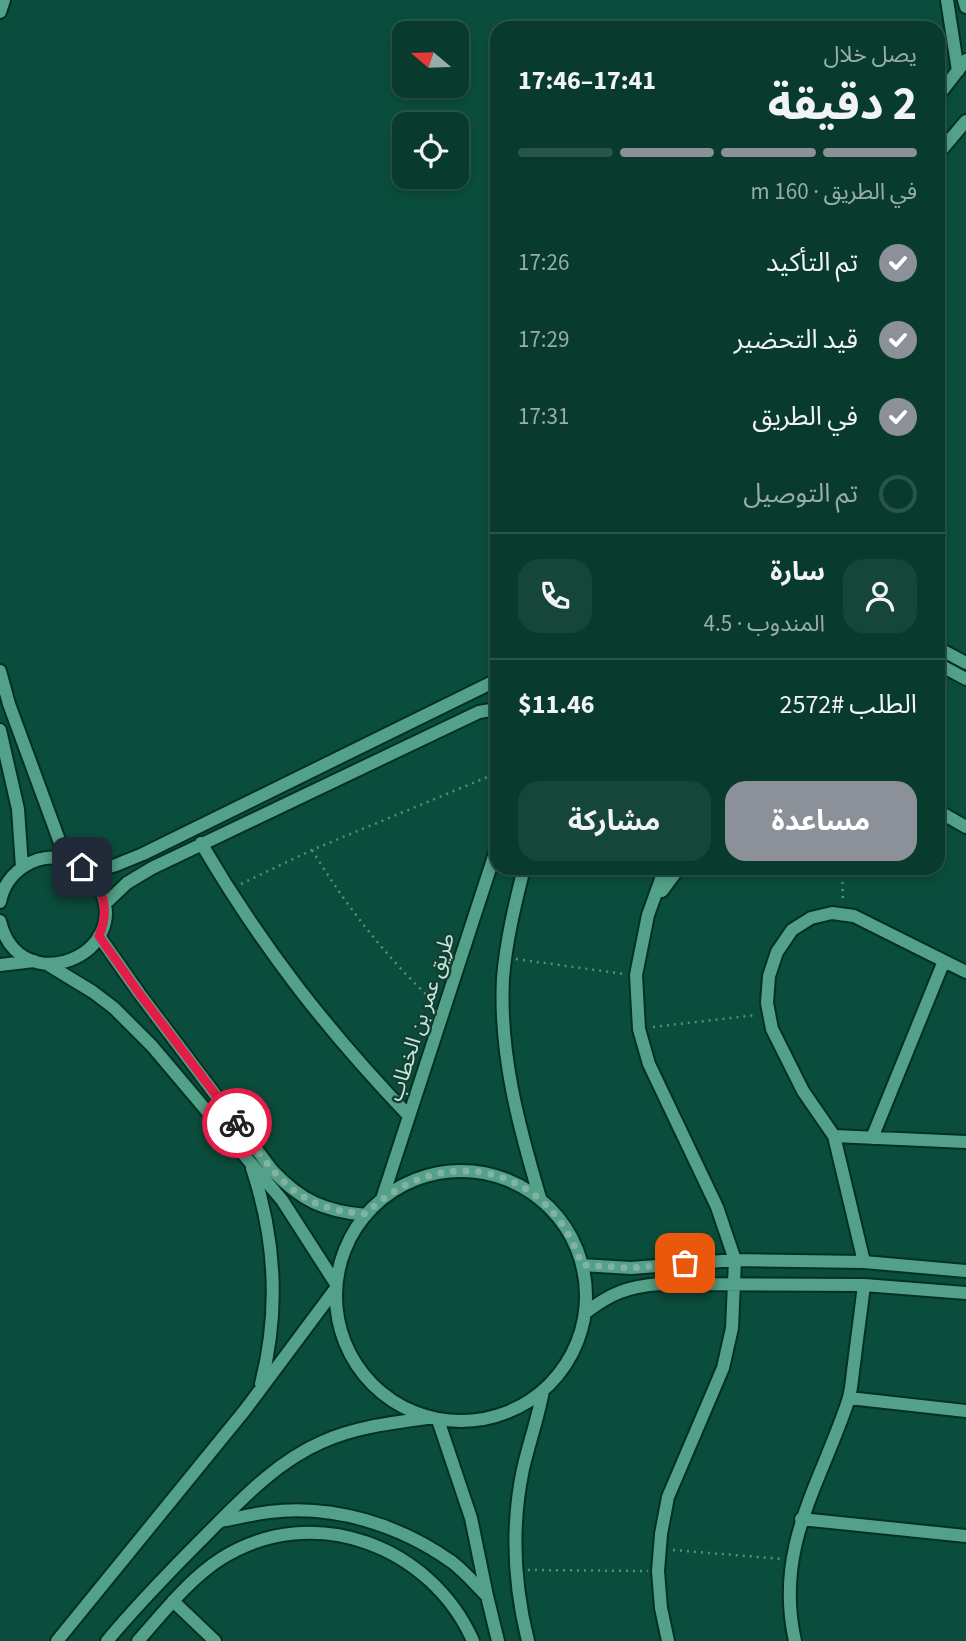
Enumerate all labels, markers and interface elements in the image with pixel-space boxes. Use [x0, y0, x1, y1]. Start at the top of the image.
north arrow [392, 21, 469, 98]
map controls [392, 21, 469, 189]
text: يصل خلال [824, 38, 917, 71]
text: 17:41–17:46 [518, 62, 656, 99]
text: 2 دقيقة [768, 72, 917, 137]
button: locate [392, 112, 469, 189]
text: في الطريق · 160 m [751, 175, 917, 208]
text: تم التأكيد [766, 244, 858, 281]
icon: check [879, 244, 917, 282]
text: 17:26 [518, 246, 569, 279]
text: قيد التحضير [734, 321, 858, 358]
icon: check [879, 321, 917, 359]
text: 17:29 [518, 323, 569, 356]
text: في الطريق [752, 398, 858, 435]
icon: check [879, 398, 917, 436]
text: 17:31 [518, 400, 569, 433]
text: تم التوصيل [743, 475, 858, 512]
text: سارة [770, 553, 825, 590]
button: phone [518, 559, 592, 633]
button: person [843, 559, 917, 633]
text: المندوب · 4.5 [703, 607, 825, 640]
text: $11.46 [518, 686, 594, 723]
text: الطلب #2572 [780, 686, 917, 723]
button: مشاركة [518, 781, 711, 861]
button: مساعدة [725, 781, 917, 861]
pin [52, 837, 112, 897]
icon: home [63, 848, 101, 886]
street label: طريق عمر بن الخطاب [380, 929, 462, 1105]
courier [202, 1088, 272, 1158]
icon: bike [218, 1104, 256, 1142]
pin [655, 1233, 715, 1293]
icon: bag [666, 1244, 704, 1282]

